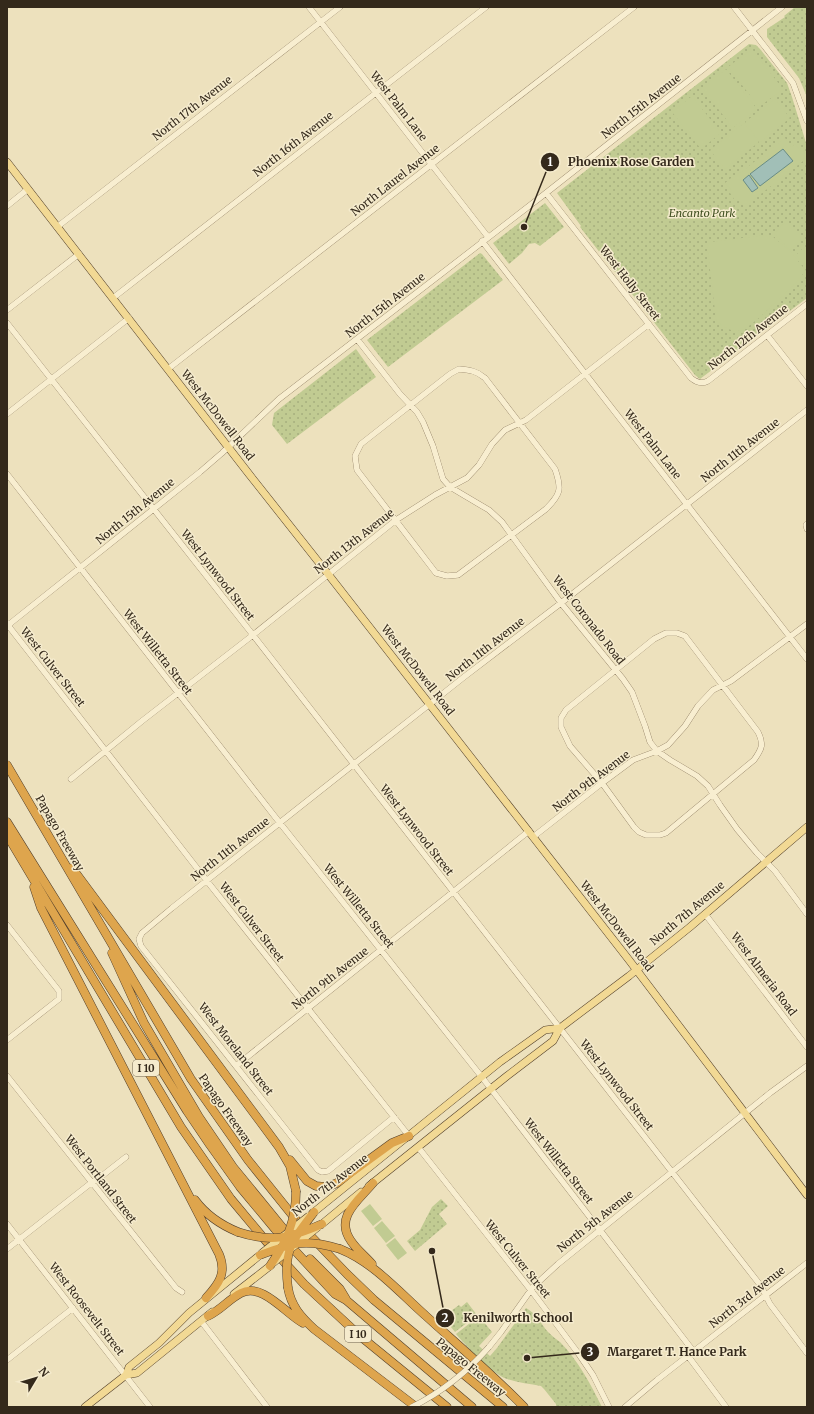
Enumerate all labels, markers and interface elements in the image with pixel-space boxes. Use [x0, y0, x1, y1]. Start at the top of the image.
street label: West Palm Lane [367, 68, 431, 144]
street label: North 15th Avenue [598, 70, 684, 141]
street label: North 17th Avenue [149, 72, 235, 143]
street label: North 16th Avenue [250, 108, 336, 180]
street label: North Laurel Avenue [348, 141, 442, 219]
callout: Phoenix Rose Garden [540, 150, 702, 174]
text: 1 [547, 154, 553, 169]
text: Phoenix Rose Garden [568, 154, 694, 169]
park label: Encanto Park [669, 206, 735, 220]
street label: West Holly Street [596, 242, 664, 324]
street label: North 15th Avenue [342, 269, 428, 340]
street label: North 12th Avenue [705, 301, 791, 373]
street label: West McDowell Road [178, 366, 258, 463]
street label: West Palm Lane [621, 406, 685, 482]
street label: North 11th Avenue [698, 415, 782, 485]
street label: North 15th Avenue [93, 475, 177, 547]
street label: North 13th Avenue [311, 505, 397, 576]
street label: West Lynwood Street [177, 526, 258, 624]
street label: West Coronado Road [549, 572, 628, 667]
street label: West Willetta Street [120, 606, 196, 698]
street label: North 11th Avenue [443, 614, 527, 684]
street label: West McDowell Road [378, 621, 458, 718]
street label: West Culver Street [17, 624, 89, 710]
street label: North 9th Avenue [550, 747, 633, 815]
street label: West Lynwood Street [376, 781, 457, 879]
street label: Papago Freeway [33, 793, 88, 874]
street label: North 11th Avenue [188, 814, 272, 884]
street label: West Willetta Street [320, 860, 398, 951]
street label: West McDowell Road [577, 877, 657, 974]
street label: North 7th Avenue [647, 878, 727, 948]
street label: West Culver Street [216, 879, 288, 965]
street label: West Almeria Road [728, 929, 800, 1019]
street label: North 9th Avenue [289, 944, 371, 1012]
street label: West Moreland Street [195, 999, 277, 1099]
street label: West Lynwood Street [576, 1036, 657, 1134]
road number: I 10 [133, 1060, 159, 1076]
street label: Papago Freeway [196, 1071, 257, 1149]
street label: West Willetta Street [521, 1115, 597, 1207]
street label: West Portland Street [61, 1131, 140, 1227]
street label: North 7th Avenue [289, 1151, 371, 1219]
street label: North 5th Avenue [554, 1187, 636, 1255]
street label: West Culver Street [482, 1216, 554, 1302]
street label: West Roosevelt Street [46, 1259, 128, 1359]
street label: North 3rd Avenue [706, 1263, 788, 1331]
callout: Kenilworth School [435, 1306, 581, 1330]
text: 2 [441, 1310, 449, 1325]
text: Kenilworth School [463, 1310, 573, 1325]
road number: I 10 [345, 1326, 371, 1342]
street label: Papago Freeway [433, 1335, 509, 1400]
callout: Margaret T. Hance Park [580, 1340, 755, 1364]
text: 3 [587, 1344, 594, 1359]
text: Margaret T. Hance Park [607, 1344, 747, 1359]
north arrow [16, 1358, 56, 1398]
text: N [36, 1364, 52, 1380]

